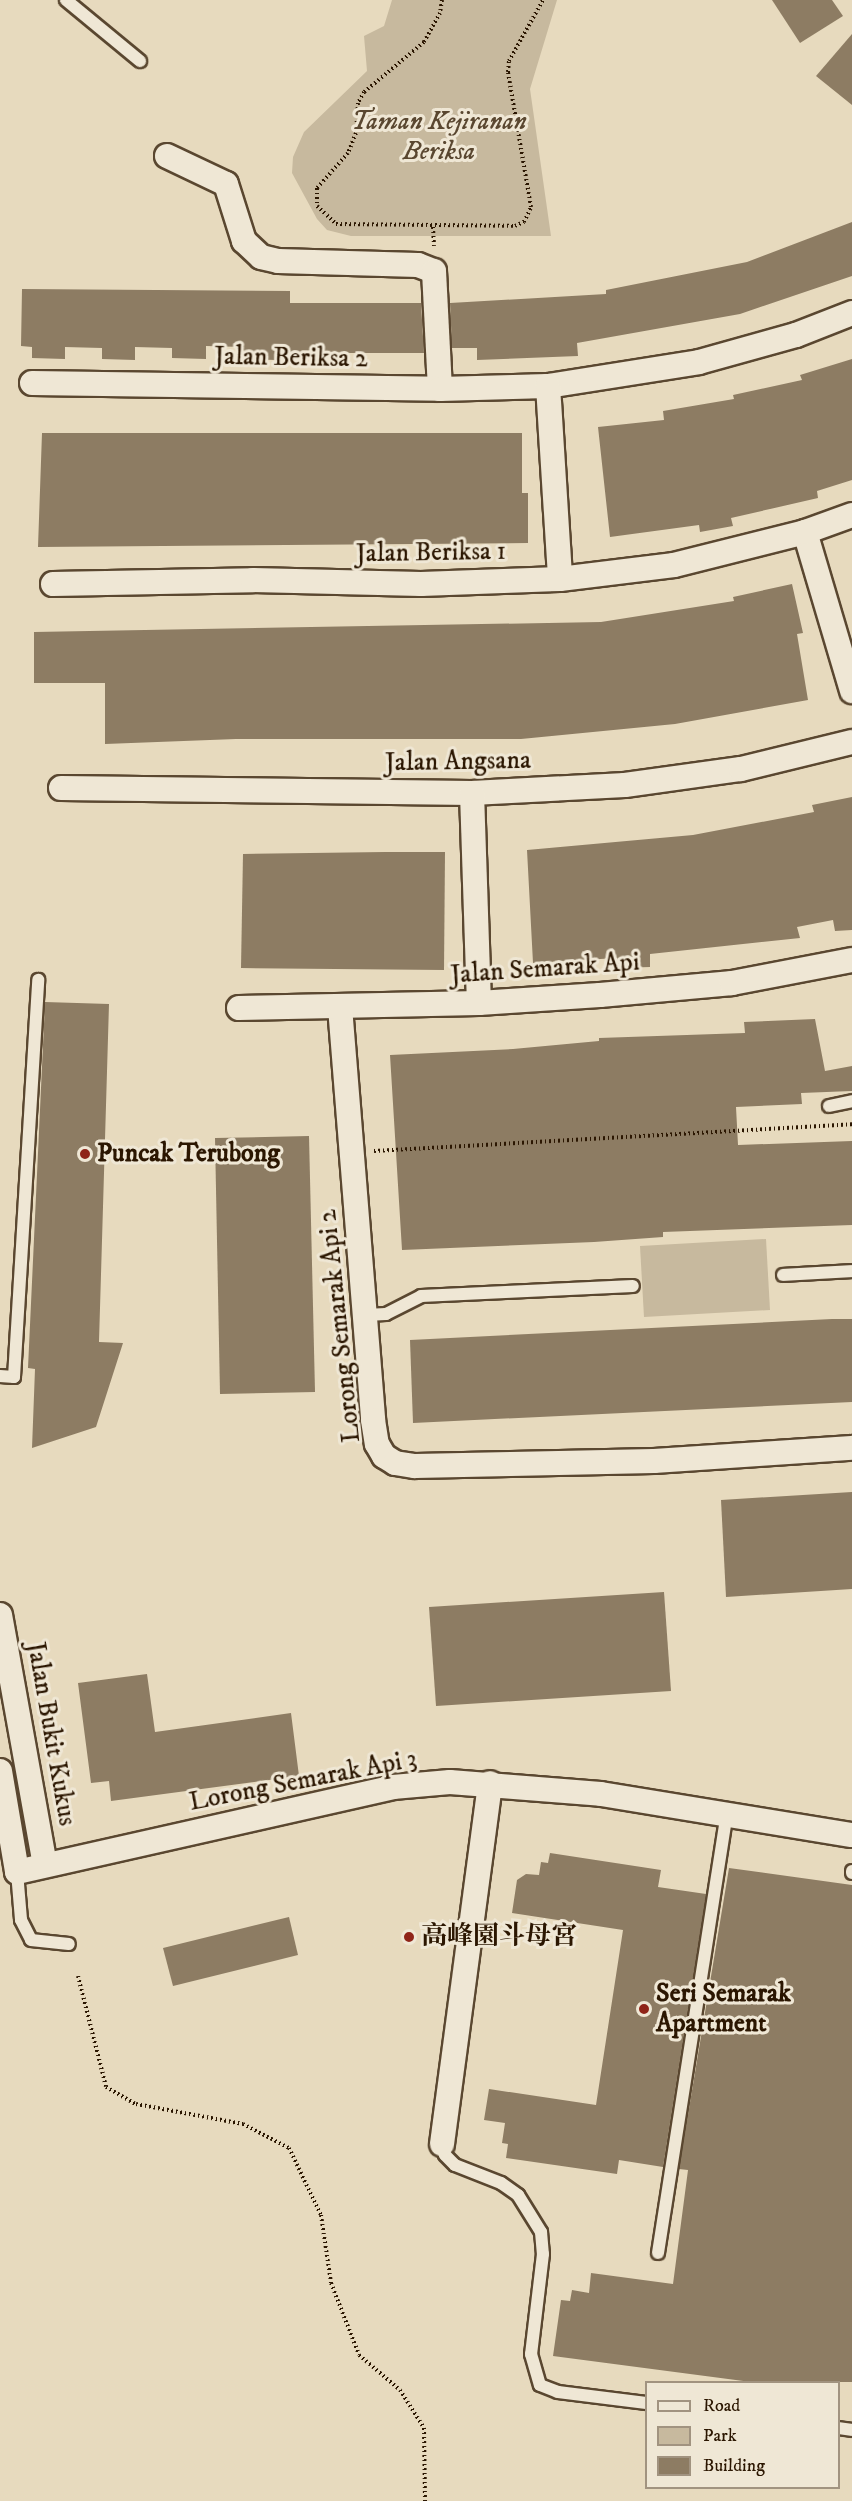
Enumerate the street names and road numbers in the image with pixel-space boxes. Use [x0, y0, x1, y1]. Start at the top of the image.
street label: Jalan Beriksa 2 [214, 341, 368, 375]
street label: Jalan Beriksa 1 [356, 536, 506, 570]
street label: Jalan Angsana [385, 745, 531, 779]
street label: Jalan Semarak Api [449, 947, 641, 991]
street label: Lorong Semarak Api 2 [312, 1208, 368, 1444]
street label: Jalan Bukit Kukus [19, 1640, 83, 1828]
street label: Lorong Semarak Api 3 [187, 1744, 419, 1818]

